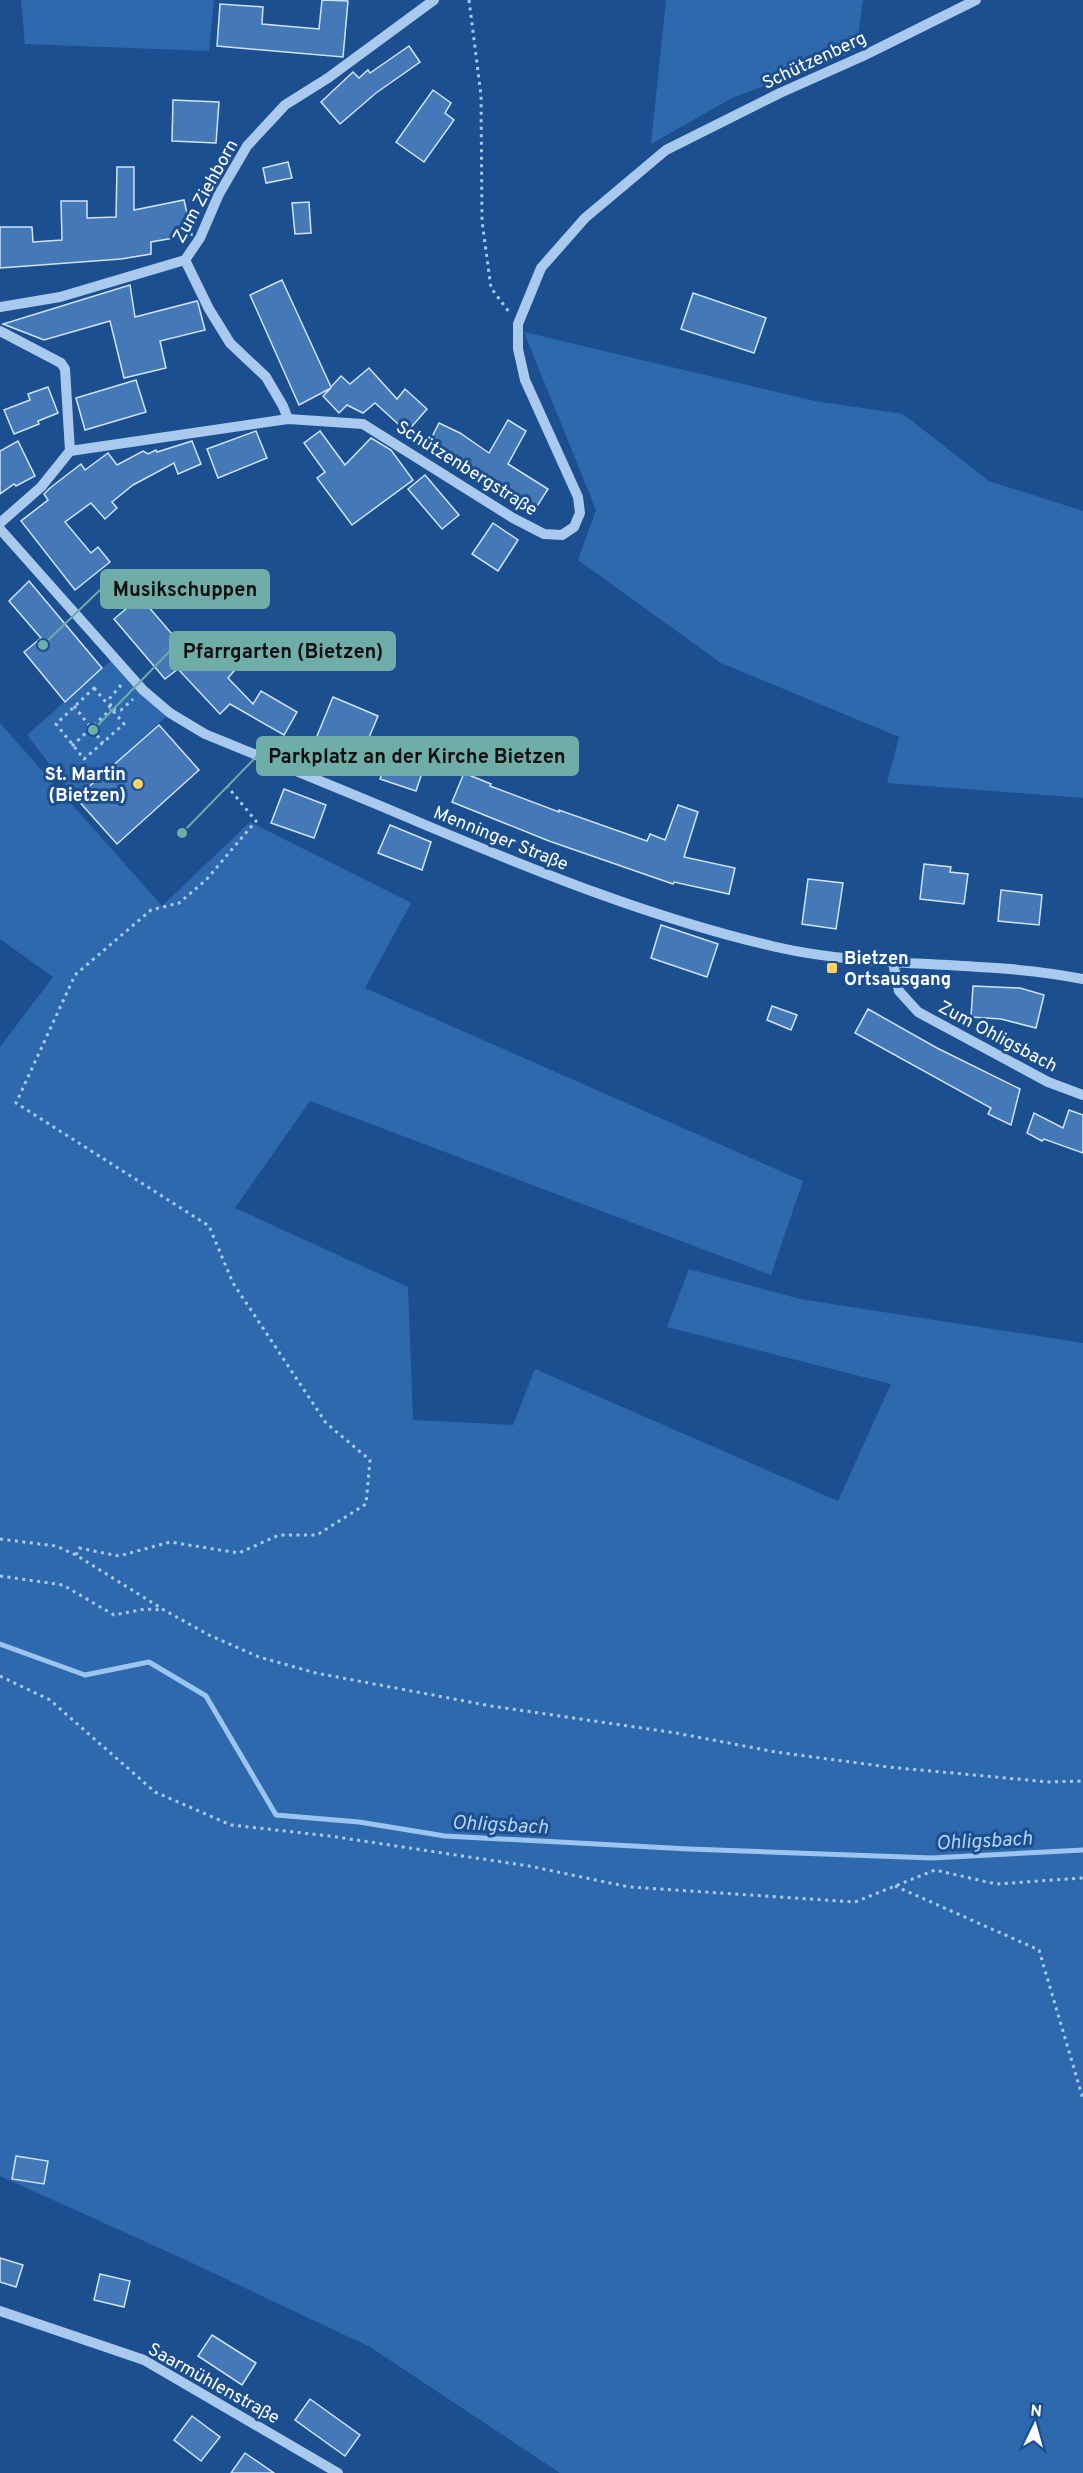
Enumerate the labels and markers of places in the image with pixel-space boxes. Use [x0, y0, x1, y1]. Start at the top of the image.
callout: Musikschuppen [101, 570, 269, 608]
callout: Pfarrgarten (Bietzen) [170, 632, 395, 670]
callout: Parkplatz an der Kirche Bietzen [257, 737, 578, 775]
place label: St. Martin (Bietzen) [45, 764, 126, 808]
marker: St. Martin (Bietzen) [131, 777, 145, 791]
place label: Bietzen Ortsausgang [844, 948, 951, 992]
marker: Bietzen Ortsausgang [825, 961, 839, 975]

